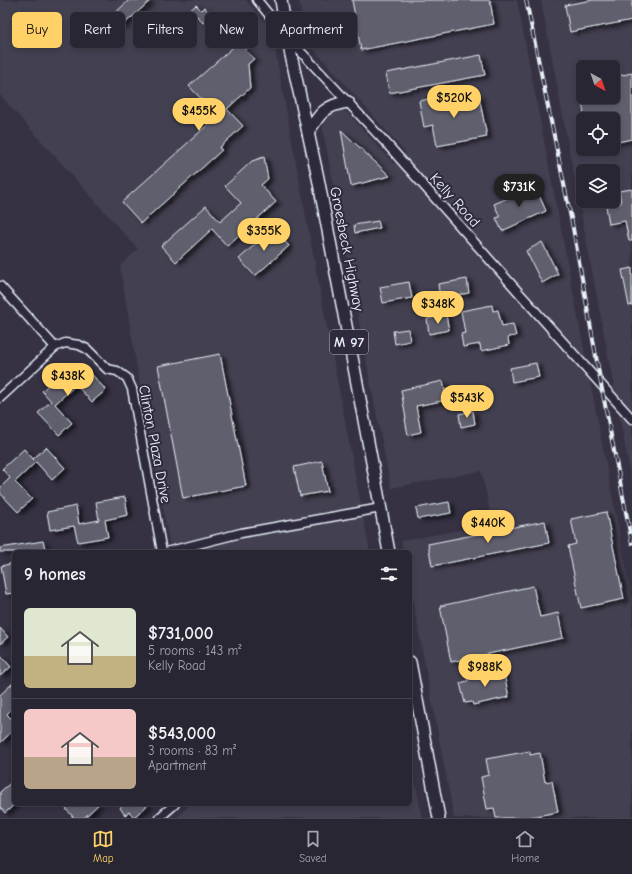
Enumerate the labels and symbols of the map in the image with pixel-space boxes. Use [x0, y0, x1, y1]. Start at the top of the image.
north arrow [576, 60, 620, 104]
pin: $520K [426, 85, 482, 119]
pin: $455K [171, 98, 227, 132]
street label: Kelly Road [426, 169, 484, 231]
pin: $731K [491, 174, 547, 208]
street label: Groesbeck Highway [326, 185, 368, 313]
pin: $355K [236, 218, 292, 252]
pin: $348K [410, 291, 466, 325]
road number: M 97 [330, 330, 368, 354]
pin: $438K [40, 363, 96, 397]
street label: Clinton Plaza Drive [135, 383, 175, 505]
pin: $543K [439, 385, 495, 419]
pin: $440K [460, 510, 516, 544]
pin: $988K [457, 654, 513, 688]

